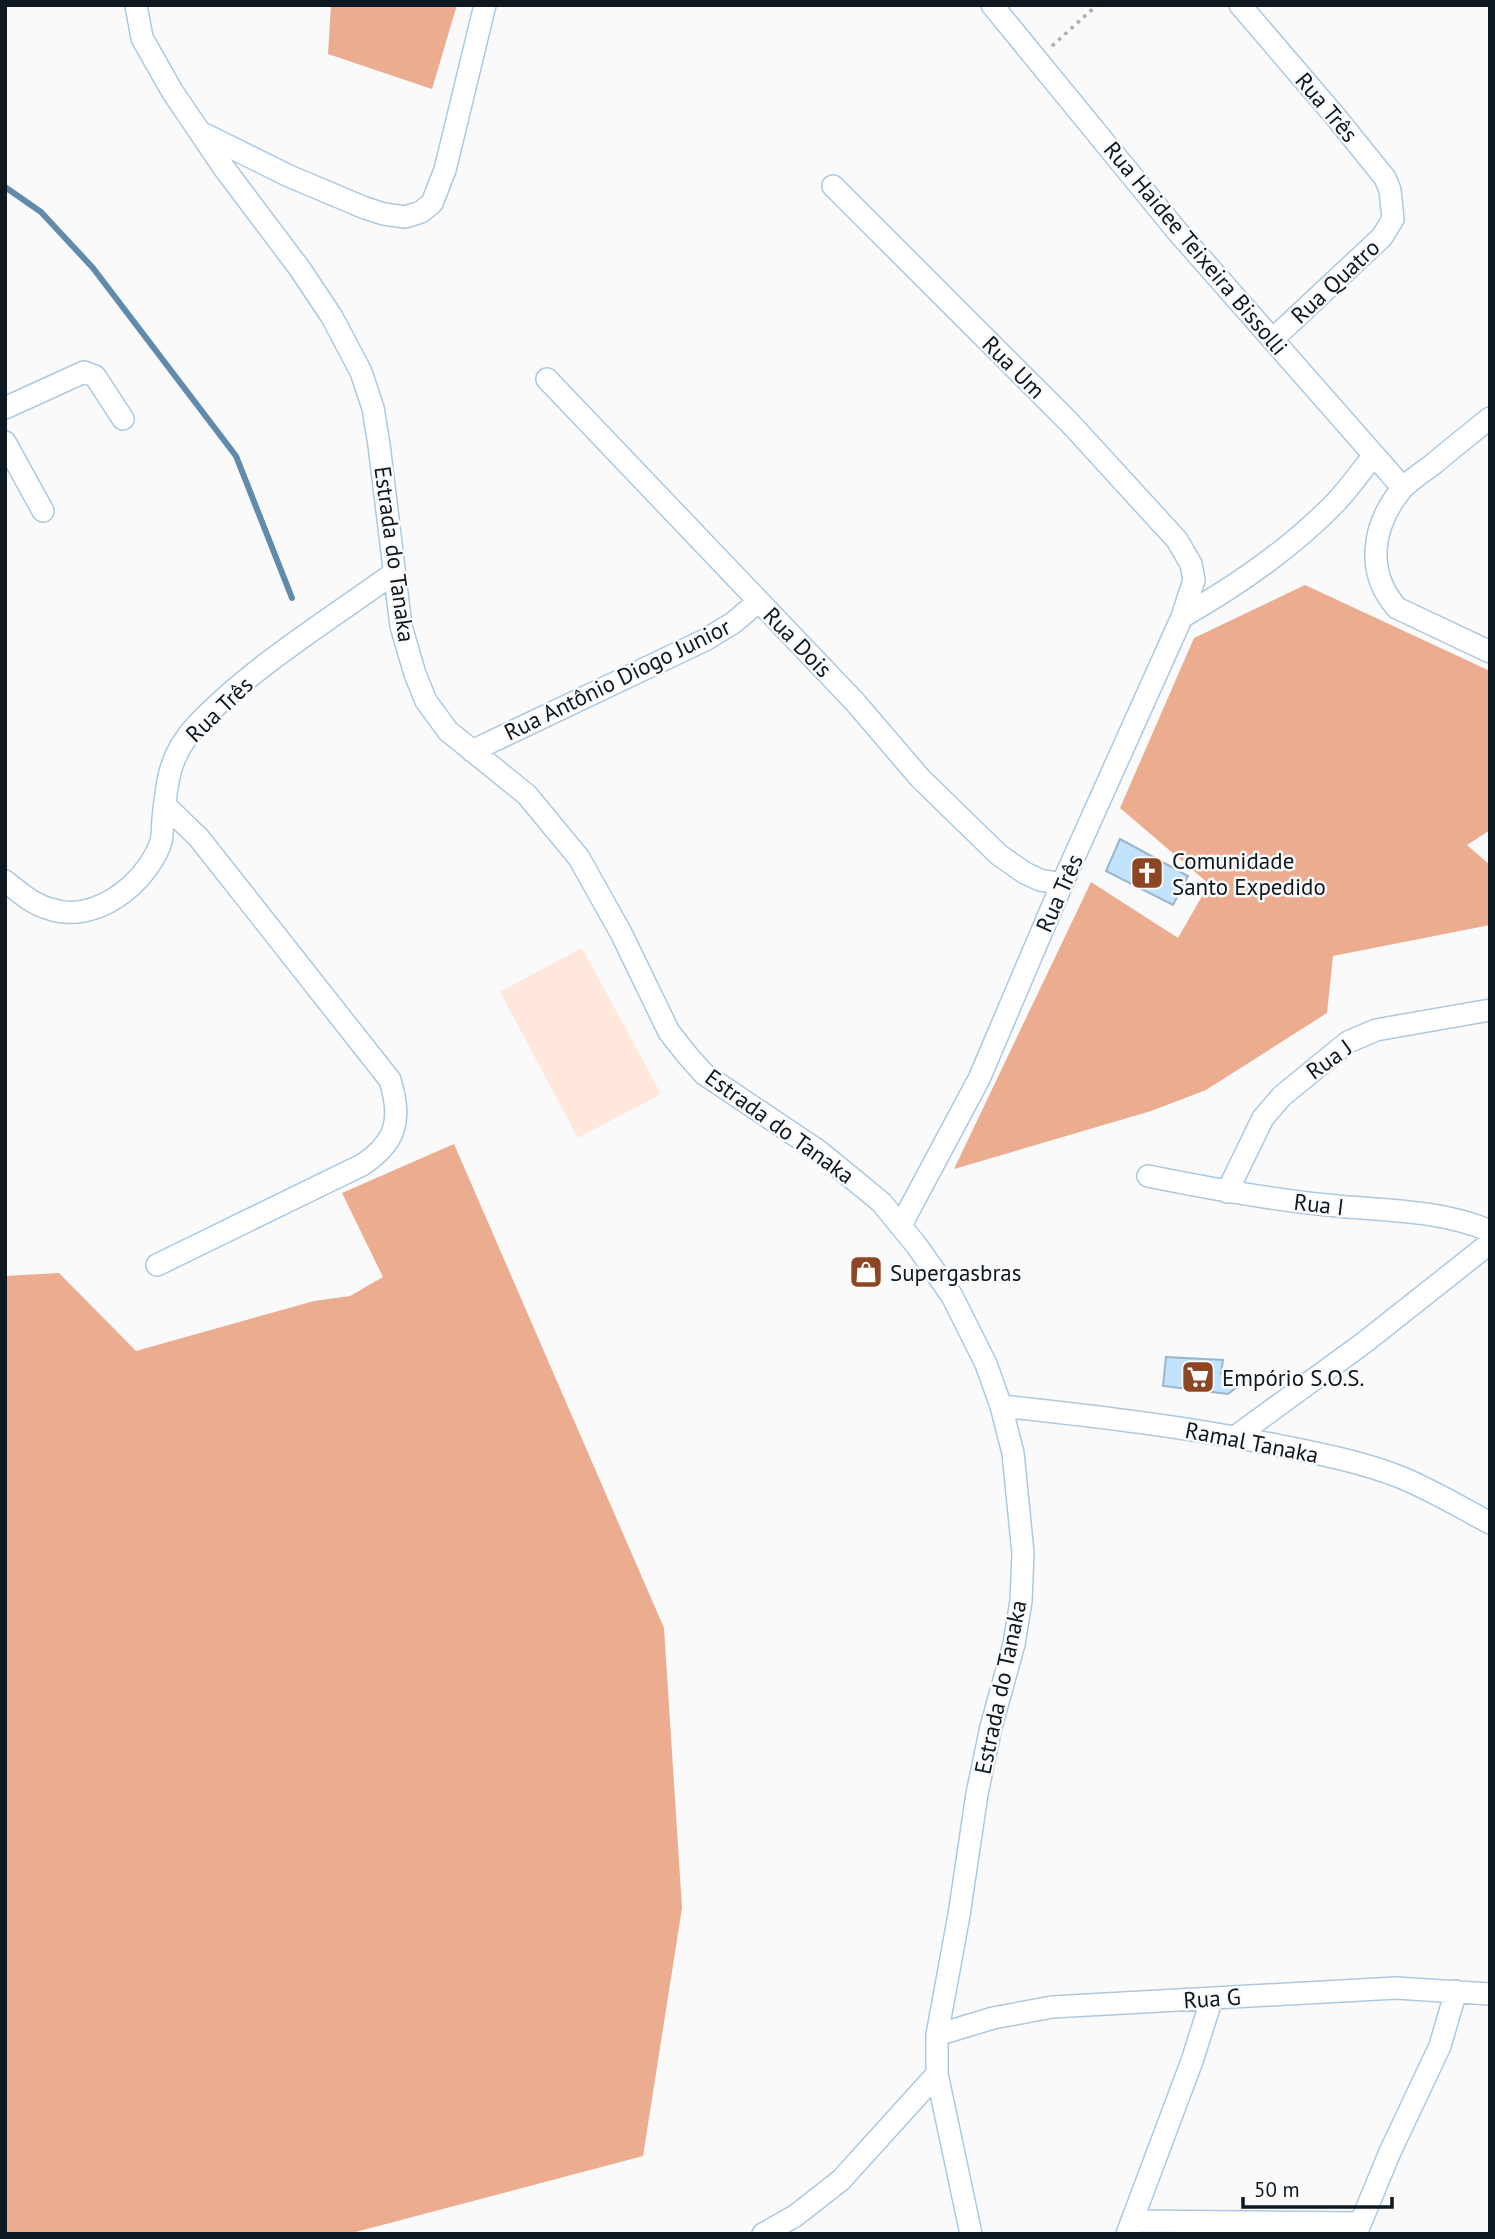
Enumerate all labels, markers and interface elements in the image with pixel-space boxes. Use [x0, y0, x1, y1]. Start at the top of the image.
street label: Rua Três [1289, 66, 1365, 148]
street label: Rua Haidee Teixeira Bissolli [1098, 135, 1294, 361]
street label: Rua Quatro [1285, 233, 1385, 329]
street label: Rua Um [976, 329, 1052, 405]
street label: Estrada do Tanaka [368, 464, 422, 644]
street label: Rua Dois [757, 601, 839, 683]
street label: Rua Antônio Diogo Junior [499, 612, 735, 746]
street label: Rua Três [179, 670, 259, 748]
place label: Comunidade Santo Expedido [1172, 846, 1326, 901]
street label: Rua Três [1029, 850, 1089, 936]
church icon: Comunidade Santo Expedido [1128, 854, 1166, 892]
street label: Rua J [1300, 1033, 1358, 1085]
street label: Estrada do Tanaka [700, 1062, 860, 1190]
street label: Rua I [1292, 1187, 1346, 1221]
shop icon: Supergasbras [847, 1253, 885, 1291]
place label: Supergasbras [890, 1258, 1021, 1287]
supermarket icon: Empório S.O.S. [1179, 1358, 1217, 1396]
place label: Empório S.O.S. [1222, 1363, 1364, 1392]
street label: Ramal Tanaka [1183, 1415, 1321, 1469]
street label: Estrada do Tanaka [967, 1597, 1033, 1777]
street label: Rua G [1182, 1982, 1242, 2014]
scale bar [1243, 2166, 1392, 2210]
text: 50 m [1254, 2176, 1300, 2203]

